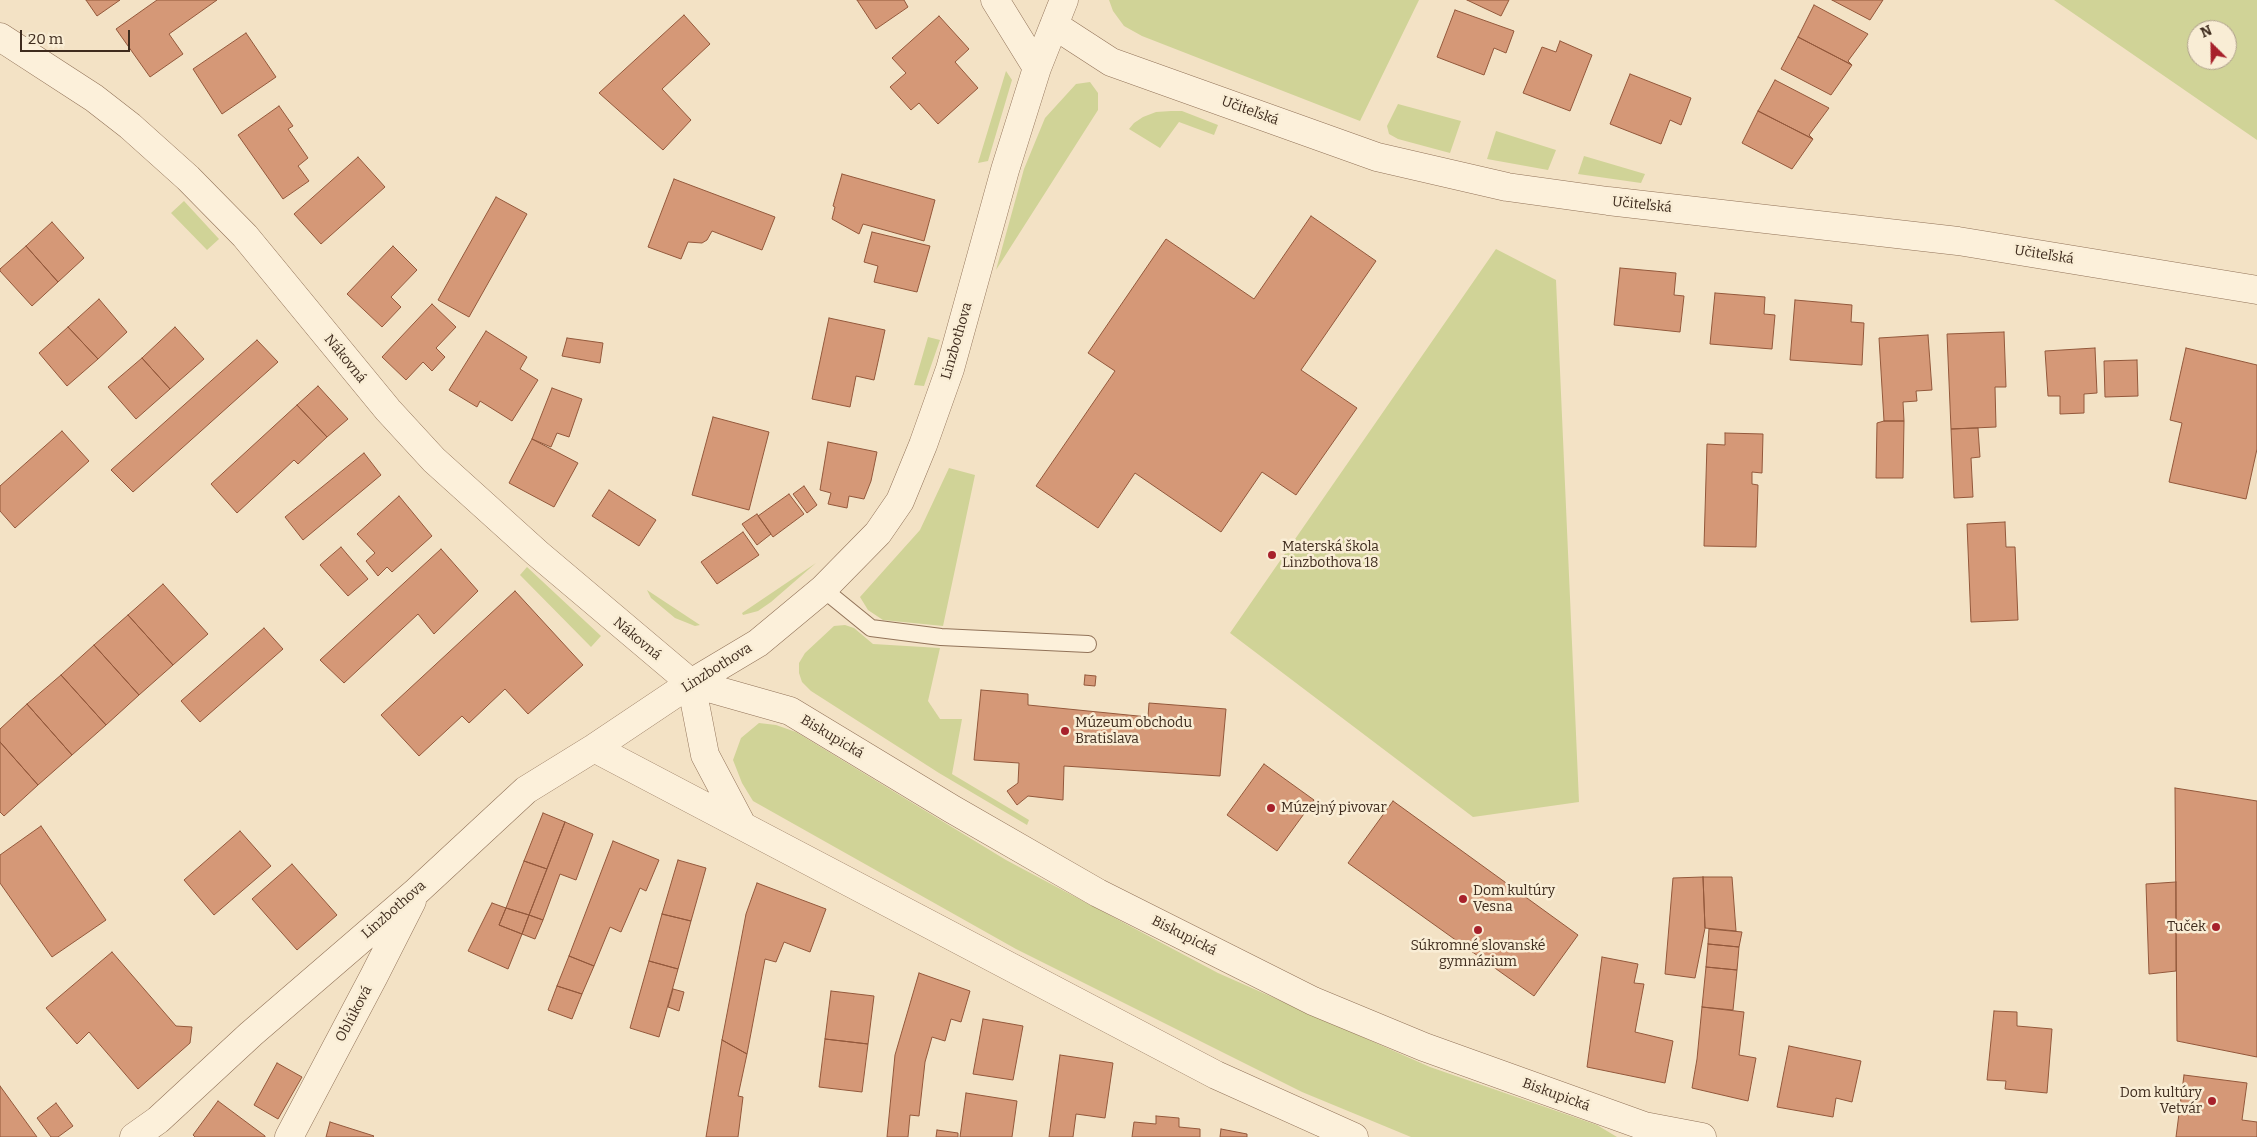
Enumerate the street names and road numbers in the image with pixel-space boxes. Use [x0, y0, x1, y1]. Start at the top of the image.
street label: Učiteľská [1219, 93, 1281, 129]
street label: Učiteľská [1611, 194, 1673, 216]
street label: Učiteľská [2013, 242, 2075, 268]
street label: Linzbothova [938, 300, 976, 382]
street label: Nákovná [320, 331, 370, 387]
street label: Nákovná [610, 614, 664, 664]
street label: Linzbothova [679, 640, 755, 696]
street label: Biskupická [797, 712, 867, 762]
street label: Linzbothova [358, 878, 430, 942]
street label: Biskupická [1149, 912, 1219, 960]
street label: Oblúková [332, 983, 376, 1045]
street label: Biskupická [1520, 1075, 1592, 1115]

